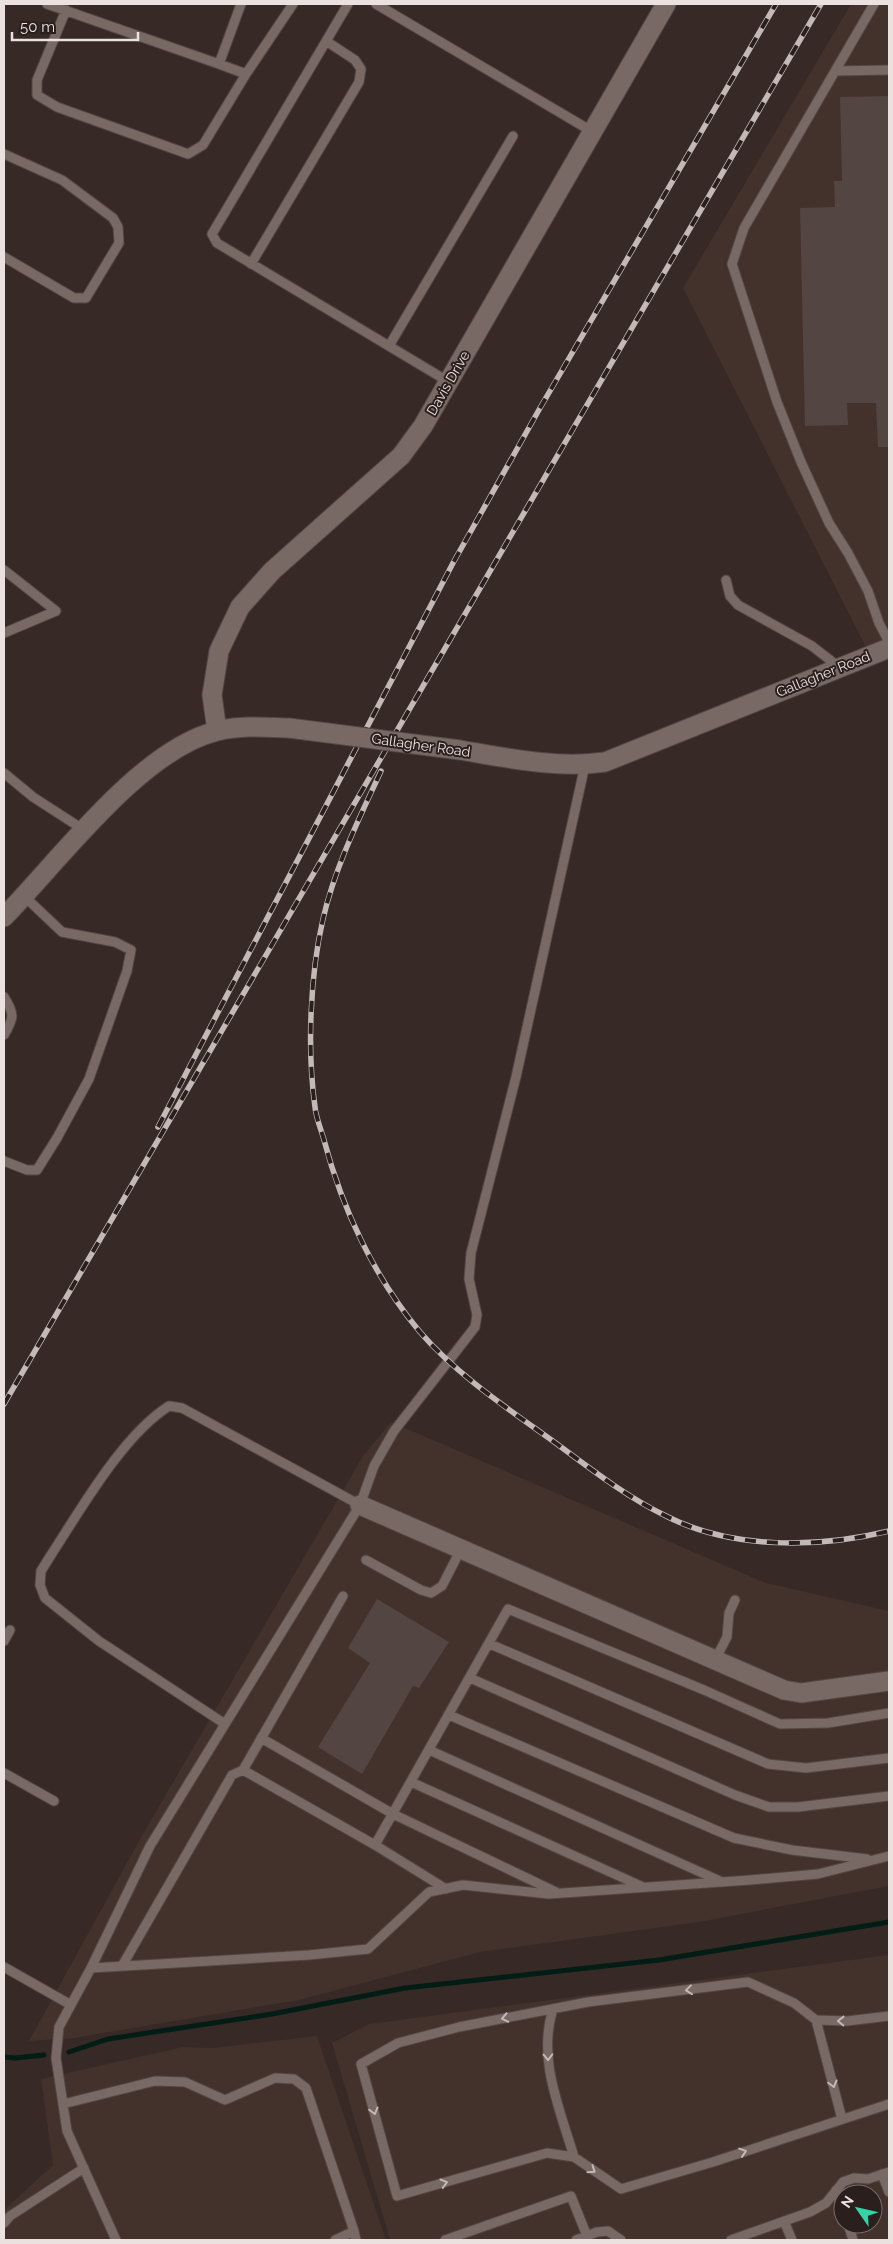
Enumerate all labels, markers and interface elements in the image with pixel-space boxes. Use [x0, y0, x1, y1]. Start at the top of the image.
scale bar [12, 10, 139, 42]
text: 50 m [20, 18, 55, 36]
street label: Davis Drive [423, 348, 473, 418]
street label: Gallagher Road [774, 648, 872, 700]
street label: Gallagher Road [371, 730, 471, 760]
one-way arrow [685, 1984, 693, 1995]
one-way arrow [501, 2012, 509, 2023]
one-way arrow [837, 2015, 845, 2026]
one-way arrow [542, 2053, 553, 2061]
one-way arrow [827, 2079, 837, 2087]
one-way arrow [368, 2107, 379, 2116]
one-way arrow [738, 2148, 746, 2158]
one-way arrow [586, 2164, 596, 2173]
one-way arrow [439, 2178, 448, 2188]
north arrow [833, 2184, 883, 2234]
text: N [838, 2193, 857, 2211]

